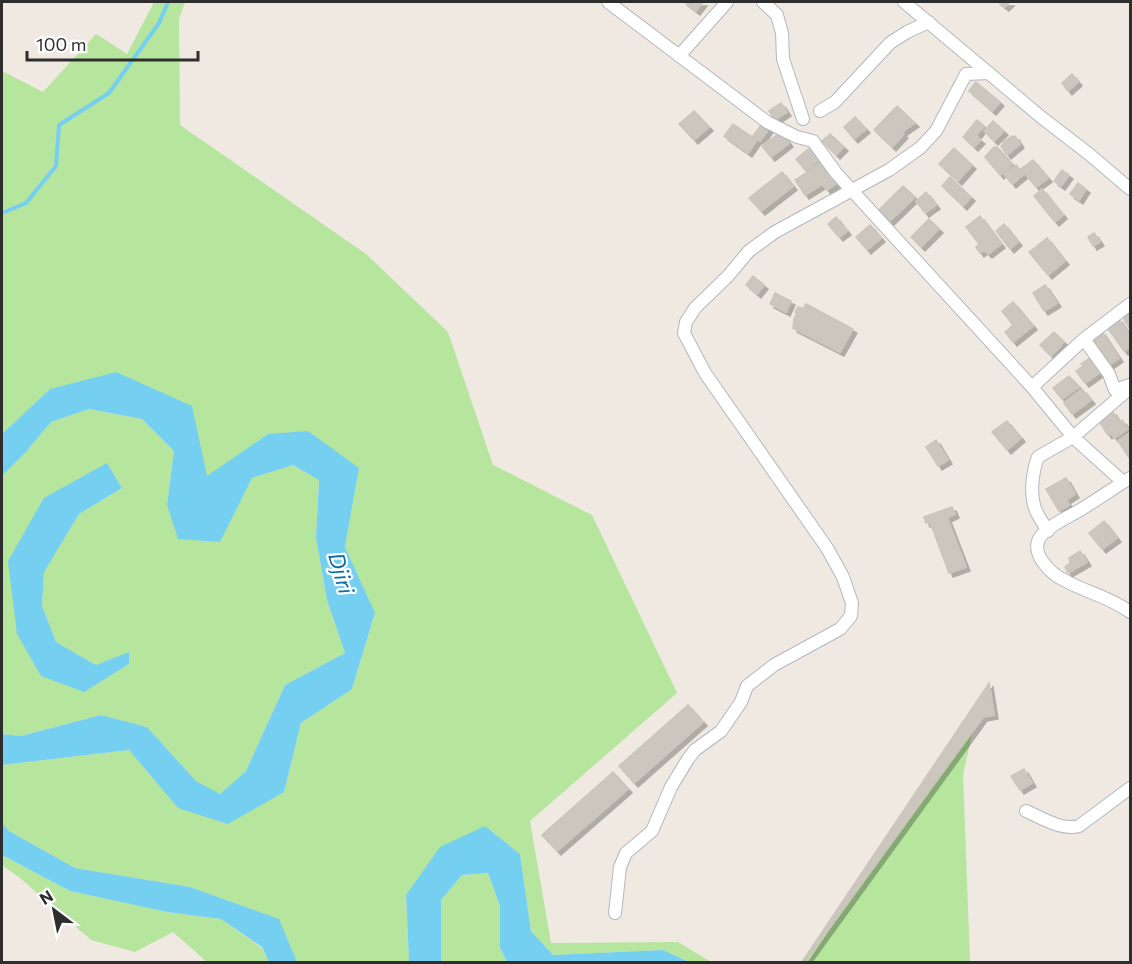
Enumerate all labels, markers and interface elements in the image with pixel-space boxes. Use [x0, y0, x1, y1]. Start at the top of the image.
scale bar [27, 24, 198, 62]
text: 100 m [36, 33, 86, 55]
water label: Djiri [323, 549, 361, 598]
north arrow [24, 880, 84, 940]
text: N [36, 886, 56, 908]

